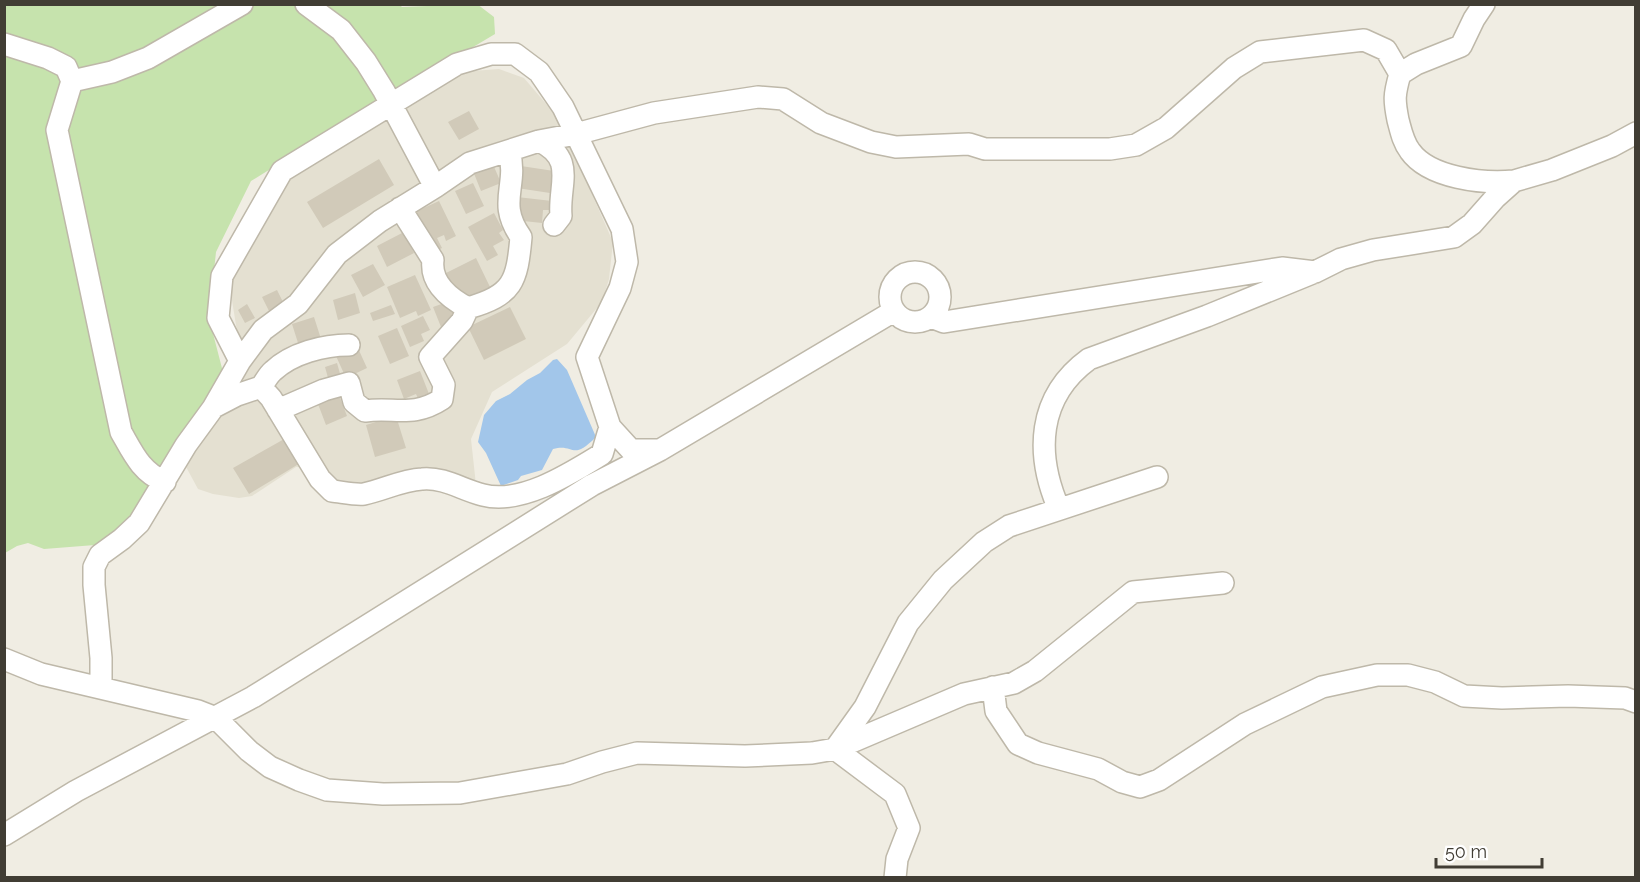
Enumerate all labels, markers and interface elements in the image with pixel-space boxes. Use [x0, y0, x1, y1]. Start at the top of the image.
scale bar [1436, 831, 1542, 869]
text: 50 m [1445, 841, 1487, 862]

